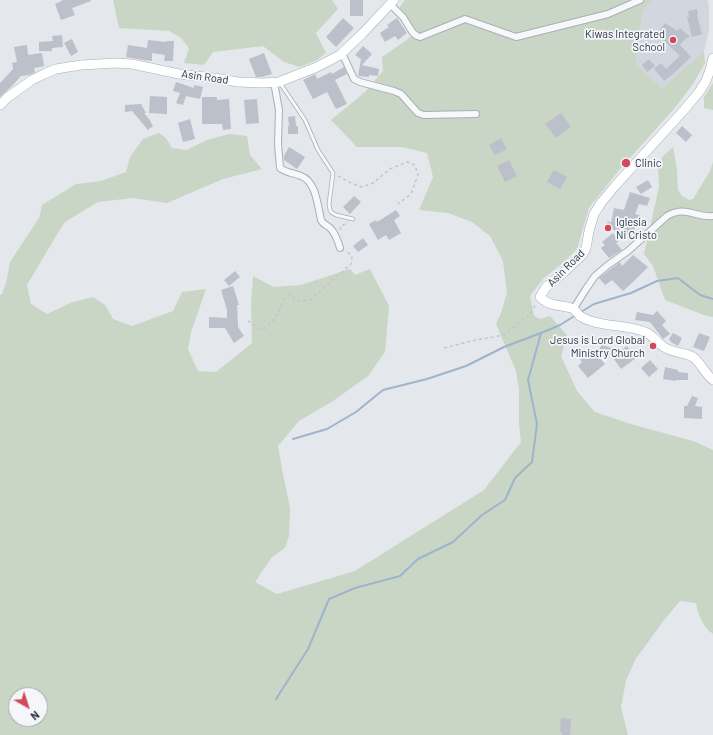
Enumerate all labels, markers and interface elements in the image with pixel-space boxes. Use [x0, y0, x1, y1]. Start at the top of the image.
place label: Kiwas Integrated School [585, 27, 665, 53]
marker: Kiwas Integrated School [668, 35, 678, 45]
street label: Asin Road [181, 67, 229, 87]
place label: Clinic [635, 156, 661, 170]
marker: Clinic [620, 157, 632, 169]
place label: Iglesia Ni Cristo [616, 215, 657, 241]
marker: Iglesia Ni Cristo [603, 223, 613, 233]
street label: Asin Road [545, 247, 587, 289]
place label: Jesus is Lord Global Ministry Church [550, 333, 645, 359]
marker: Jesus is Lord Global Ministry Church [648, 341, 658, 351]
north arrow [8, 687, 48, 727]
text: N [28, 709, 42, 723]

